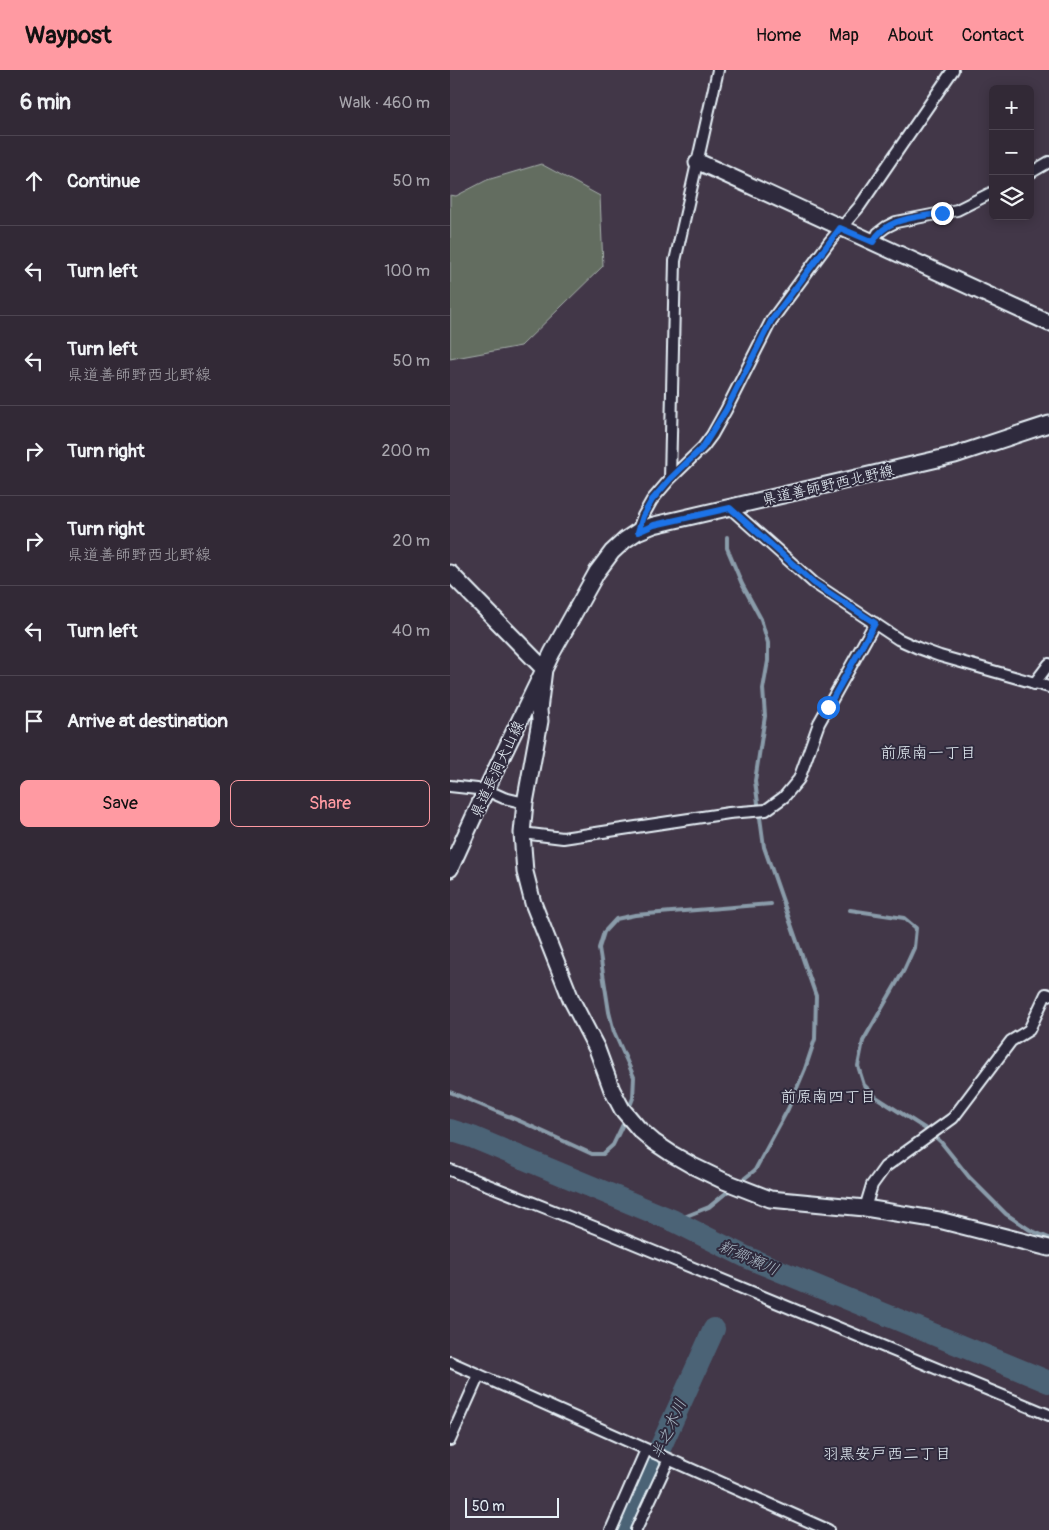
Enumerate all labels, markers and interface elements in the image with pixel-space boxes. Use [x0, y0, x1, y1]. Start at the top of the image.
text: Waypost [25, 21, 112, 50]
text: Home [756, 24, 801, 47]
text: Map [829, 24, 859, 47]
text: About [887, 24, 933, 47]
text: Contact [961, 24, 1024, 47]
map controls [989, 85, 1034, 220]
button: + [989, 85, 1034, 130]
text: 6 min [20, 89, 71, 116]
text: Walk · 460 m [339, 93, 430, 113]
button: − [989, 130, 1034, 175]
icon: ahead [20, 167, 48, 195]
text: Continue [67, 169, 140, 193]
text: 50 m [393, 171, 430, 191]
button: layers [989, 175, 1034, 220]
route end [931, 202, 954, 225]
icon: left [20, 257, 48, 285]
text: Turn left [67, 259, 137, 283]
text: 100 m [384, 261, 430, 281]
text: Turn left [67, 337, 137, 361]
icon: left [20, 347, 48, 375]
text: 50 m [393, 351, 430, 371]
text: 県道善師野西北野線 [67, 365, 211, 385]
icon: right [20, 437, 48, 465]
text: Turn right [67, 439, 145, 463]
text: 200 m [382, 441, 430, 461]
street label: 県道善師野西北野線 [760, 461, 896, 510]
text: Turn right [67, 517, 145, 541]
icon: right [20, 527, 48, 555]
text: 20 m [392, 531, 430, 551]
text: 県道善師野西北野線 [67, 545, 211, 565]
icon: left [20, 617, 48, 645]
text: Turn left [67, 619, 137, 643]
text: 40 m [392, 621, 430, 641]
route start [817, 696, 840, 719]
icon: arrive [20, 707, 48, 735]
text: Arrive at destination [67, 709, 228, 733]
street label: 県道長洞犬山線 [467, 718, 528, 821]
district label: 前原南一丁目 [880, 743, 976, 763]
button: Save [20, 780, 220, 827]
button: Share [230, 780, 430, 827]
district label: 前原南四丁目 [780, 1087, 876, 1107]
water label: 新郷瀬川 [715, 1236, 782, 1280]
water label: 半之木川 [647, 1396, 691, 1463]
district label: 羽黒安戸西二丁目 [823, 1444, 951, 1464]
scale bar [465, 1495, 559, 1518]
text: 50 m [472, 1498, 505, 1515]

